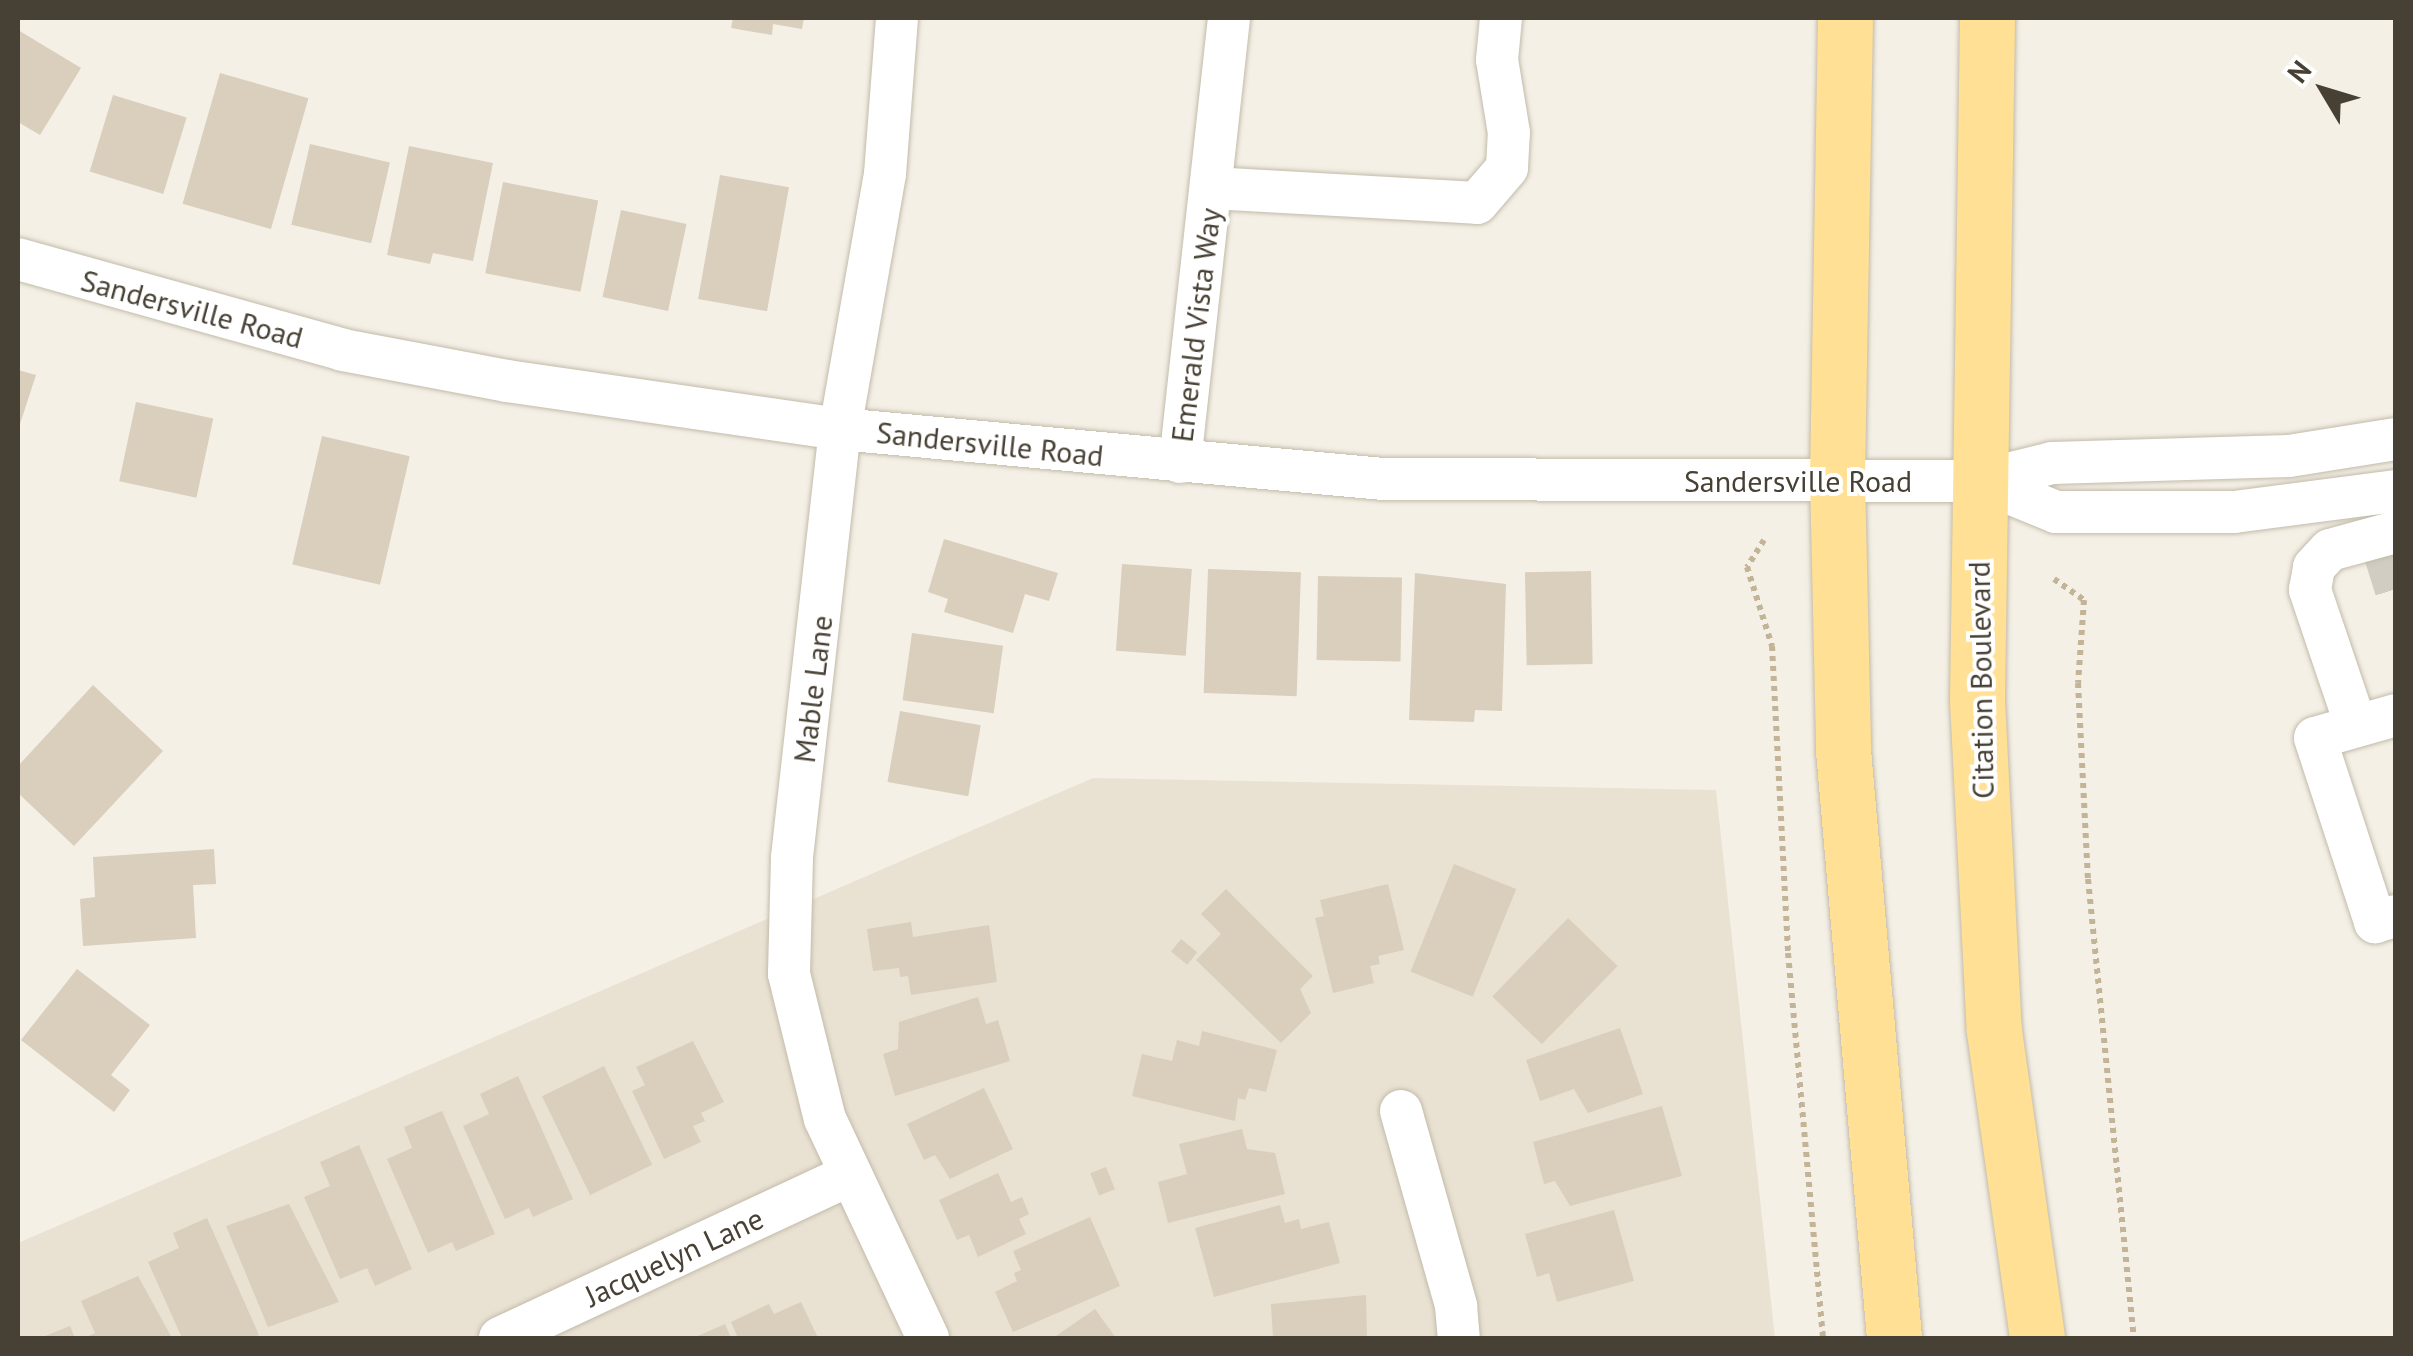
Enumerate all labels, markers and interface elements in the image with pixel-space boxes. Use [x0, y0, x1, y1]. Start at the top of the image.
north arrow [2273, 40, 2373, 140]
text: N [2279, 53, 2319, 90]
street label: Emerald Vista Way [1164, 205, 1228, 445]
street label: Sandersville Road [77, 262, 307, 356]
street label: Sandersville Road [875, 414, 1105, 474]
street label: Sandersville Road [1684, 463, 1912, 499]
street label: Citation Boulevard [1961, 561, 2001, 799]
street label: Mable Lane [786, 613, 840, 765]
street label: Jacquelyn Lane [579, 1200, 769, 1314]

